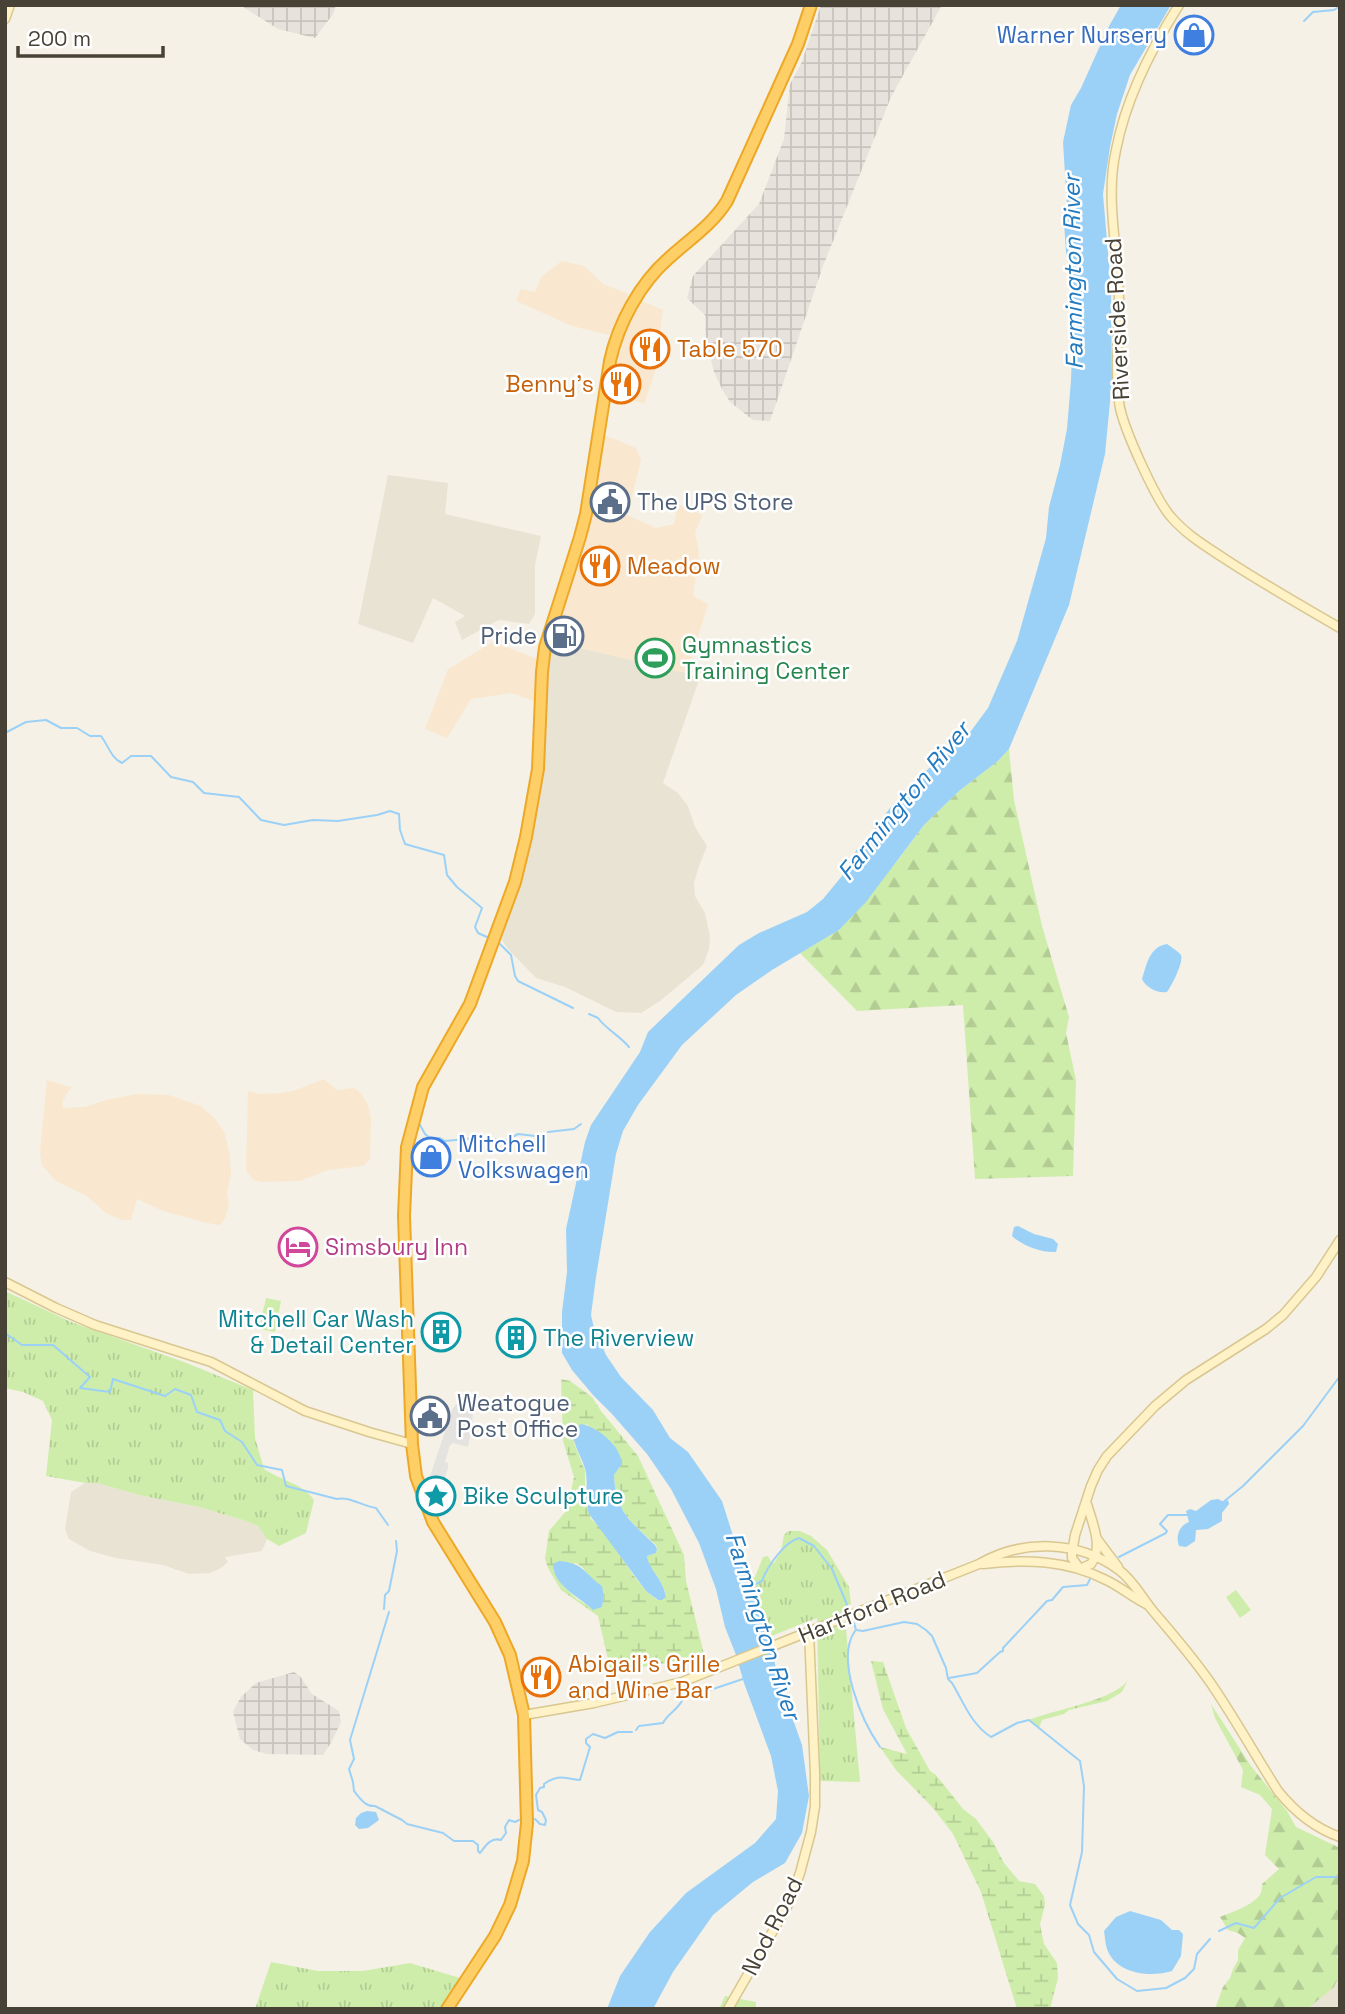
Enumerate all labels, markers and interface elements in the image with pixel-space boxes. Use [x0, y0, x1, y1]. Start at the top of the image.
scale bar [18, 14, 163, 58]
shop icon: Warner Nursery [1173, 14, 1215, 56]
place label: Warner Nursery [997, 20, 1167, 50]
text: 200 m [28, 25, 91, 52]
water label: Farmington River [1055, 171, 1090, 370]
street label: Riverside Road [1098, 237, 1136, 401]
restaurant icon: Table 570 [629, 328, 671, 370]
place label: Table 570 [677, 334, 783, 364]
restaurant icon: Benny's [600, 363, 642, 405]
place label: Benny's [505, 369, 594, 399]
public building icon: The UPS Store [589, 481, 631, 523]
place label: The UPS Store [637, 487, 794, 517]
restaurant icon: Meadow [579, 545, 621, 587]
place label: Meadow [627, 551, 721, 581]
fuel station icon: Pride [543, 615, 585, 657]
place label: Pride [480, 621, 537, 651]
place label: Gymnastics Training Center [682, 630, 850, 686]
sports icon: Gymnastics Training Center [634, 637, 676, 679]
water label: Farmington River [830, 713, 979, 886]
place label: Mitchell Volkswagen [458, 1129, 589, 1185]
shop icon: Mitchell Volkswagen [410, 1136, 452, 1178]
hotel icon: Simsbury Inn [277, 1226, 319, 1268]
place label: Simsbury Inn [325, 1232, 468, 1262]
place label: Mitchell Car Wash & Detail Center [218, 1304, 414, 1360]
building icon: Mitchell Car Wash & Detail Center [420, 1311, 462, 1353]
building icon: The Riverview [495, 1317, 537, 1359]
place label: The Riverview [543, 1323, 694, 1353]
place label: Weatogue Post Office [457, 1388, 578, 1444]
public building icon: Weatogue Post Office [409, 1395, 451, 1437]
place icon: Bike Sculpture [415, 1475, 457, 1517]
place label: Bike Sculpture [463, 1481, 624, 1511]
water label: Farmington River [719, 1528, 809, 1726]
street label: Hartford Road [794, 1564, 950, 1650]
place label: Abigail's Grille and Wine Bar [568, 1649, 720, 1705]
restaurant icon: Abigail's Grille and Wine Bar [520, 1656, 562, 1698]
street label: Nod Road [734, 1872, 810, 1980]

